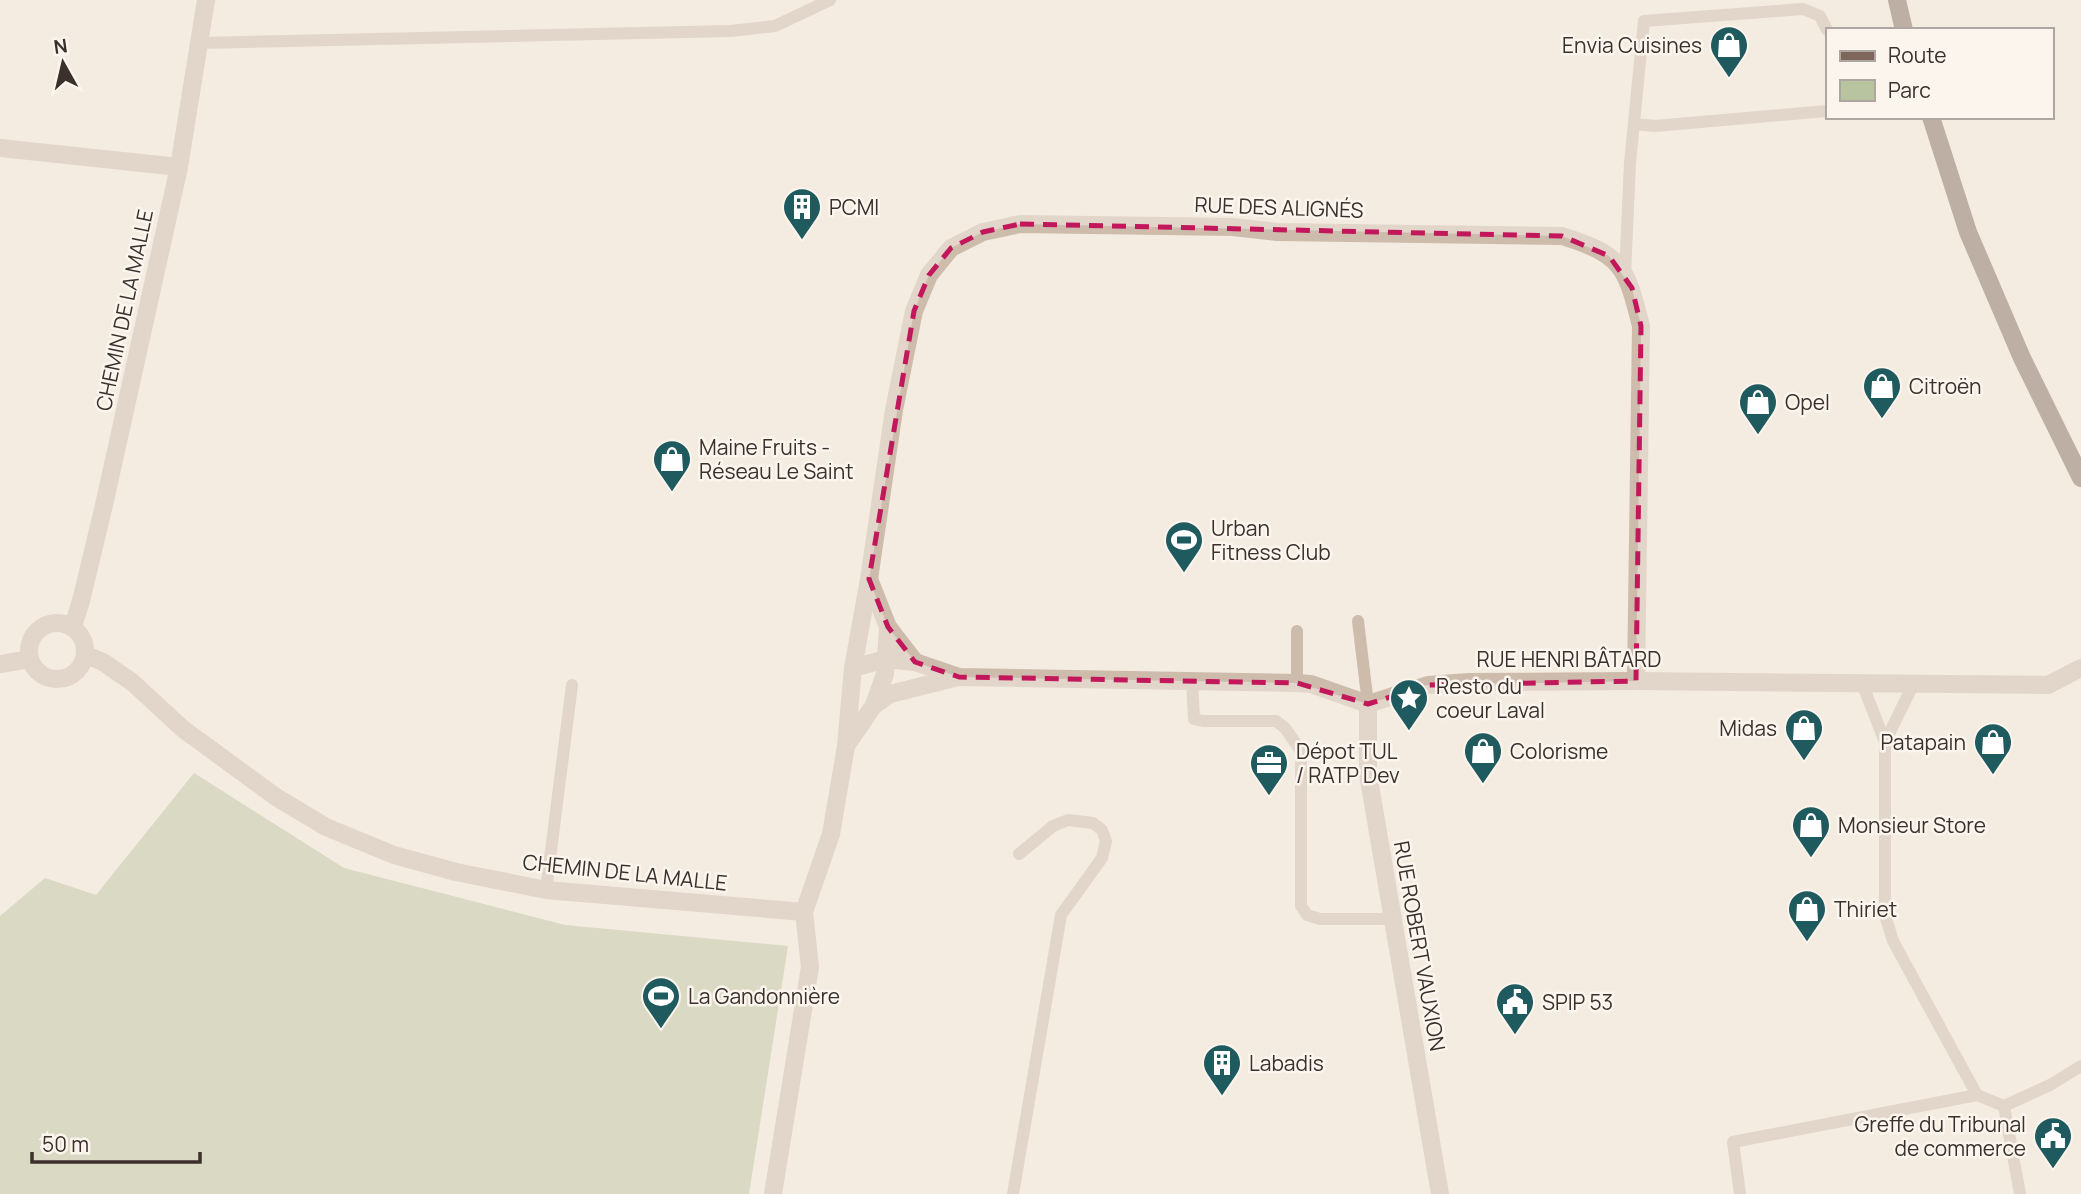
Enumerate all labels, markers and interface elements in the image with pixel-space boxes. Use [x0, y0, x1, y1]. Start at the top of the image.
shop icon: Envia Cuisines [1708, 24, 1750, 79]
north arrow [28, 28, 98, 98]
legend [1826, 28, 2053, 119]
place label: Envia Cuisines [1562, 31, 1702, 59]
text: N [52, 32, 69, 60]
text: Route [1888, 41, 1946, 69]
text: Parc [1888, 76, 1931, 104]
building icon: PCMI [781, 186, 823, 241]
street label: RUE DES ALIGNÉS [1194, 190, 1364, 224]
place label: PCMI [829, 193, 879, 221]
street label: CHEMIN DE LA MALLE [89, 207, 159, 413]
shop icon: Citroën [1861, 365, 1903, 420]
place label: Citroën [1909, 372, 1982, 400]
shop icon: Opel [1737, 381, 1779, 436]
place label: Opel [1785, 388, 1830, 416]
place label: Maine Fruits - Réseau Le Saint [699, 433, 854, 485]
shop icon: Maine Fruits - Réseau Le Saint [651, 438, 693, 493]
place label: Urban Fitness Club [1211, 514, 1331, 566]
sports icon: Urban Fitness Club [1163, 519, 1205, 574]
street label: RUE HENRI BÂTARD [1477, 645, 1661, 673]
place label: Resto du coeur Laval [1436, 672, 1545, 724]
place icon: Resto du coeur Laval [1388, 677, 1430, 732]
shop icon: Midas [1783, 707, 1825, 762]
place label: Midas [1719, 714, 1777, 742]
shop icon: Patapain [1972, 721, 2014, 776]
place label: Patapain [1881, 728, 1966, 756]
shop icon: Colorisme [1462, 730, 1504, 785]
place label: Dépot TUL / RATP Dev [1296, 737, 1400, 789]
place label: Colorisme [1510, 737, 1608, 765]
office icon: Dépot TUL / RATP Dev [1248, 742, 1290, 797]
shop icon: Monsieur Store [1790, 804, 1832, 859]
place label: Monsieur Store [1838, 811, 1986, 839]
street label: RUE ROBERT VAUXION [1388, 839, 1452, 1053]
street label: CHEMIN DE LA MALLE [521, 847, 729, 897]
shop icon: Thiriet [1786, 888, 1828, 943]
place label: Thiriet [1834, 895, 1897, 923]
sports icon: La Gandonnière [640, 975, 682, 1030]
public building icon: SPIP 53 [1494, 981, 1536, 1036]
place label: La Gandonnière [688, 982, 840, 1010]
place label: SPIP 53 [1542, 988, 1613, 1016]
building icon: Labadis [1201, 1042, 1243, 1097]
place label: Labadis [1249, 1049, 1324, 1077]
place label: Greffe du Tribunal de commerce [1855, 1110, 2026, 1162]
public building icon: Greffe du Tribunal de commerce [2032, 1115, 2074, 1170]
scale bar [32, 1120, 200, 1164]
text: 50 m [42, 1130, 89, 1158]

